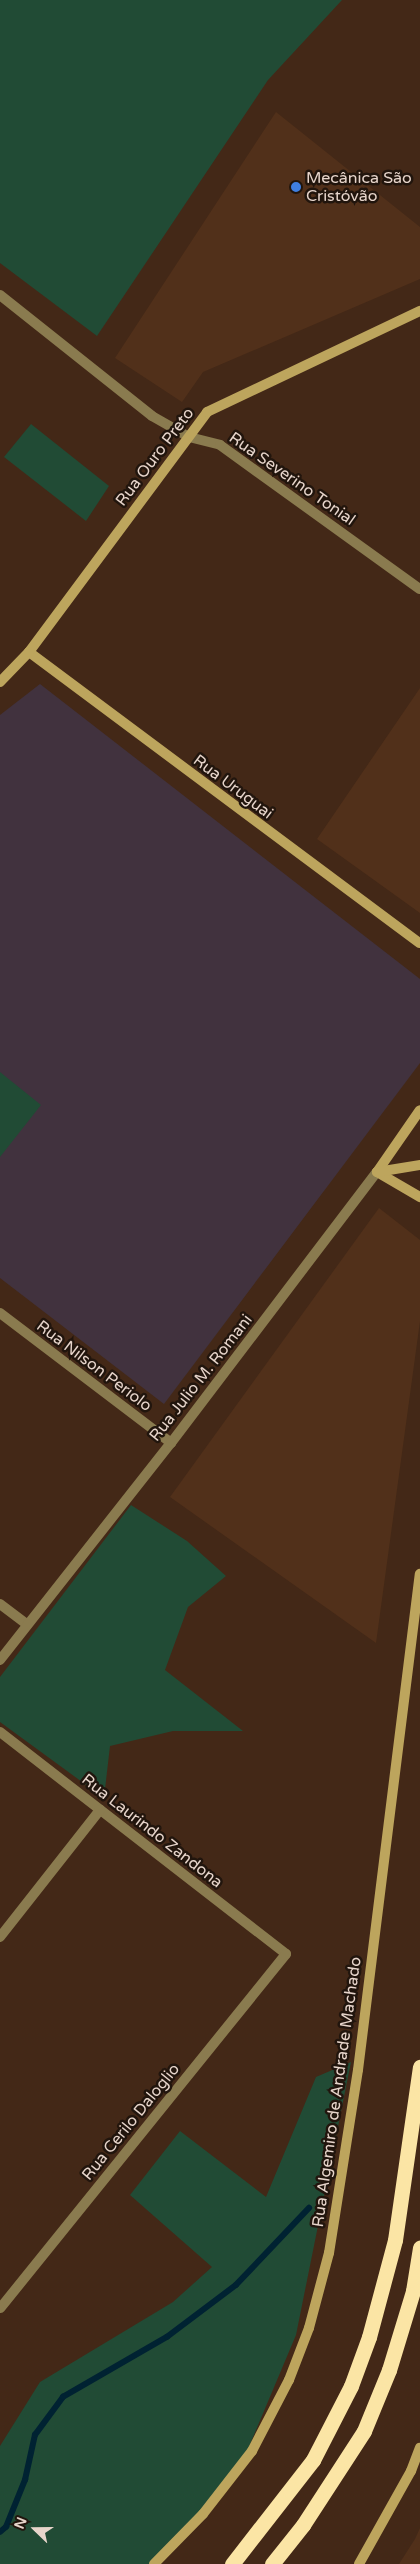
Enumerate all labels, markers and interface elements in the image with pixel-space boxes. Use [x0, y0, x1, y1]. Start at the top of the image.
place label: Mecânica São Cristóvão [306, 168, 412, 206]
marker: Mecânica São Cristóvão [290, 181, 302, 193]
street label: Rua Ouro Preto [112, 404, 198, 510]
street label: Rua Severino Tonial [225, 428, 359, 530]
street label: Rua Uruguai [189, 751, 277, 823]
street label: Rua Julio M. Romani [146, 1311, 256, 1445]
street label: Rua Nilson Periolo [33, 1316, 155, 1416]
street label: Rua Laurindo Zandona [78, 1770, 226, 1892]
street label: Rua Algemiro de Andrade Machado [309, 1956, 365, 2228]
street label: Rua Cerilo Daloglio [78, 2060, 184, 2184]
north arrow [10, 2504, 60, 2554]
text: N [11, 2515, 31, 2532]

